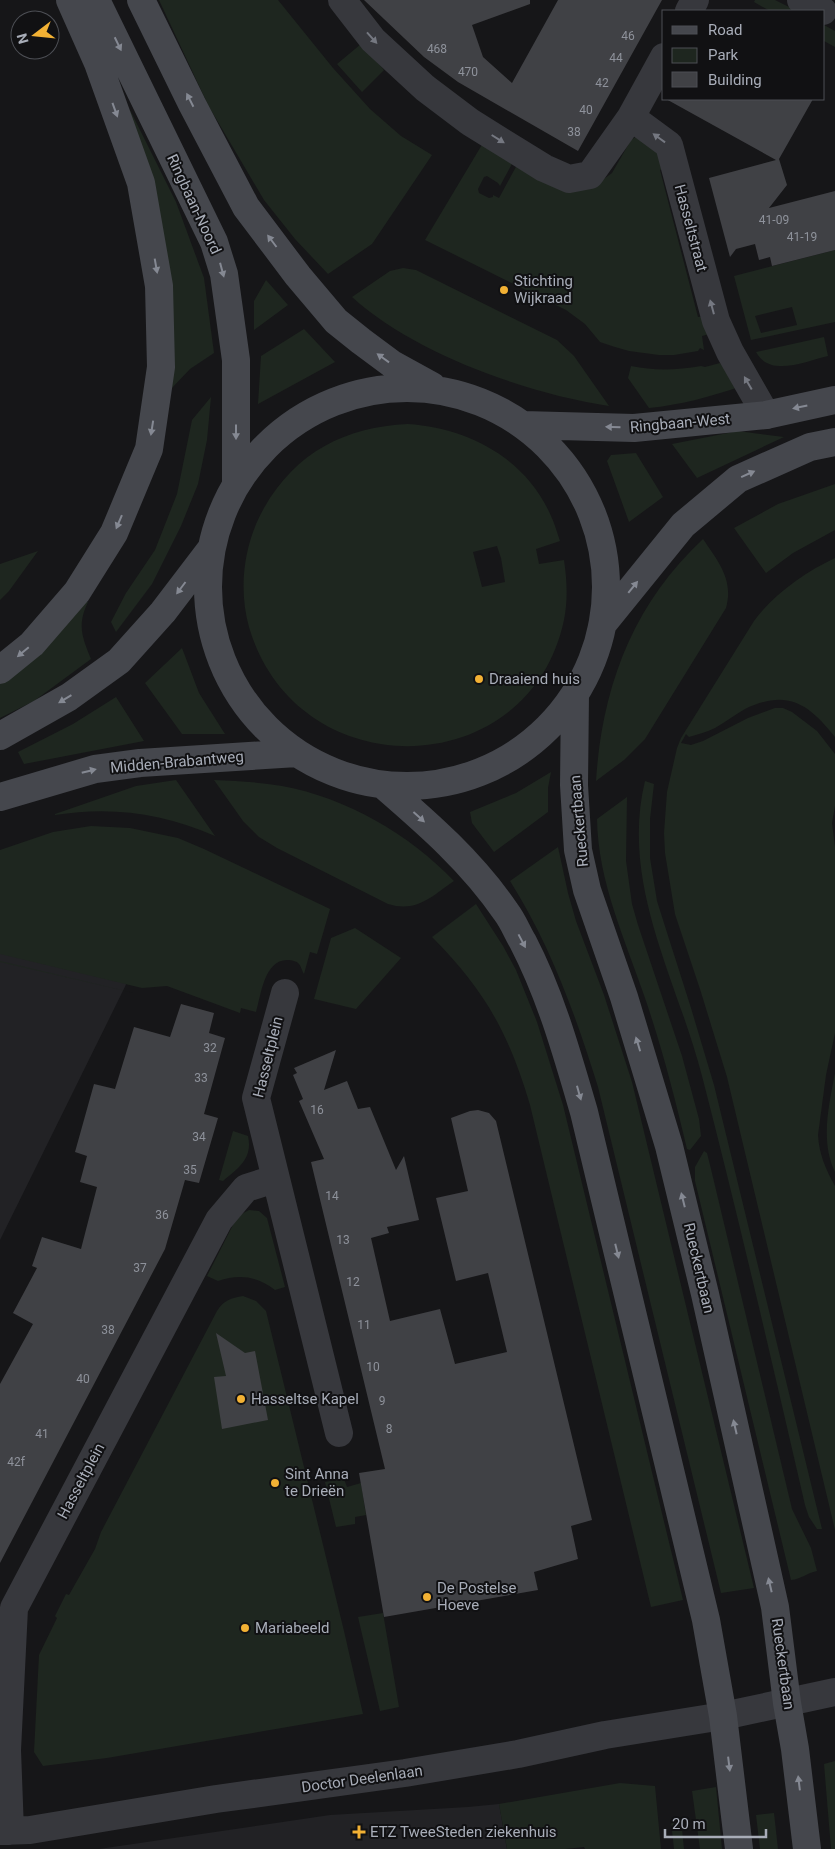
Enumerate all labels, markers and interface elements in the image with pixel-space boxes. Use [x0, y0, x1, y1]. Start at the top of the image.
north arrow [10, 10, 60, 60]
legend [662, 10, 825, 100]
text: Road [708, 21, 742, 39]
house number: 46 [621, 29, 635, 43]
text: N [13, 32, 32, 46]
one-way arrow [366, 32, 378, 44]
one-way arrow [114, 37, 122, 51]
house number: 468 [427, 42, 447, 56]
text: Park [708, 46, 739, 64]
house number: 44 [609, 51, 623, 65]
house number: 470 [458, 65, 478, 79]
text: Building [708, 71, 762, 89]
house number: 42 [595, 76, 609, 90]
one-way arrow [186, 93, 194, 108]
one-way arrow [112, 102, 119, 117]
house number: 40 [579, 103, 593, 117]
house number: 38 [567, 125, 581, 139]
one-way arrow [653, 132, 666, 143]
one-way arrow [492, 135, 505, 144]
street label: Ringbaan-Noord [163, 151, 225, 257]
street label: Hasseltstraat [671, 182, 711, 274]
house number: 41-09 [759, 213, 789, 227]
house number: 41-19 [787, 230, 817, 244]
one-way arrow [266, 235, 277, 248]
one-way arrow [152, 259, 160, 275]
one-way arrow [219, 263, 227, 278]
place label: Stichting Wijkraad [514, 272, 573, 307]
marker: Stichting Wijkraad [498, 284, 510, 296]
one-way arrow [708, 299, 716, 314]
one-way arrow [377, 352, 390, 363]
one-way arrow [743, 377, 752, 390]
one-way arrow [792, 404, 808, 412]
street label: Ringbaan-West [629, 410, 731, 436]
one-way arrow [147, 420, 155, 436]
one-way arrow [605, 423, 621, 431]
one-way arrow [232, 424, 240, 440]
one-way arrow [741, 470, 755, 478]
one-way arrow [114, 515, 122, 529]
one-way arrow [176, 581, 187, 594]
one-way arrow [627, 581, 638, 594]
one-way arrow [16, 646, 29, 657]
place label: Draaiend huis [489, 670, 580, 688]
marker: Draaiend huis [473, 673, 485, 685]
one-way arrow [58, 695, 71, 704]
street label: Midden-Brabantweg [110, 747, 244, 777]
one-way arrow [82, 767, 97, 775]
street label: Rueckertbaan [566, 774, 592, 868]
one-way arrow [413, 811, 426, 822]
one-way arrow [518, 934, 526, 948]
street label: Hasseltplein [249, 1015, 287, 1099]
one-way arrow [634, 1036, 642, 1051]
house number: 32 [203, 1041, 217, 1055]
house number: 33 [194, 1071, 208, 1085]
one-way arrow [575, 1086, 583, 1101]
house number: 16 [310, 1103, 324, 1117]
house number: 34 [192, 1130, 206, 1144]
house number: 35 [183, 1163, 197, 1177]
house number: 14 [325, 1189, 339, 1203]
one-way arrow [679, 1193, 687, 1208]
house number: 36 [155, 1208, 169, 1222]
street label: Rueckertbaan [680, 1221, 718, 1315]
house number: 13 [336, 1233, 350, 1247]
one-way arrow [614, 1243, 622, 1258]
house number: 37 [133, 1261, 147, 1275]
house number: 12 [346, 1275, 360, 1289]
house number: 11 [357, 1318, 371, 1332]
house number: 38 [101, 1323, 115, 1337]
house number: 10 [366, 1360, 380, 1374]
house number: 40 [76, 1372, 90, 1386]
place label: Hasseltse Kapel [251, 1390, 359, 1408]
marker: Hasseltse Kapel [235, 1393, 247, 1405]
house number: 9 [379, 1394, 385, 1408]
one-way arrow [731, 1419, 739, 1434]
house number: 8 [386, 1422, 393, 1436]
house number: 41 [35, 1427, 49, 1441]
street label: Hasseltplein [54, 1440, 108, 1522]
house number: 42f [7, 1455, 26, 1469]
place label: Sint Anna te Drieën [285, 1465, 349, 1500]
marker: Sint Anna te Drieën [269, 1477, 281, 1489]
one-way arrow [766, 1578, 774, 1593]
place label: De Postelse Hoeve [437, 1579, 516, 1614]
marker: De Postelse Hoeve [421, 1591, 433, 1603]
street label: Rueckertbaan [768, 1617, 798, 1711]
place label: Mariabeeld [255, 1619, 330, 1637]
marker: Mariabeeld [239, 1622, 251, 1634]
one-way arrow [725, 1757, 733, 1773]
street label: Doctor Deelenlaan [300, 1762, 424, 1796]
one-way arrow [795, 1775, 803, 1791]
scale bar [665, 1806, 766, 1838]
text: 20 m [672, 1815, 706, 1833]
place label: ETZ TweeSteden ziekenhuis [370, 1823, 557, 1841]
marker: ETZ TweeSteden ziekenhuis [352, 1825, 366, 1839]

